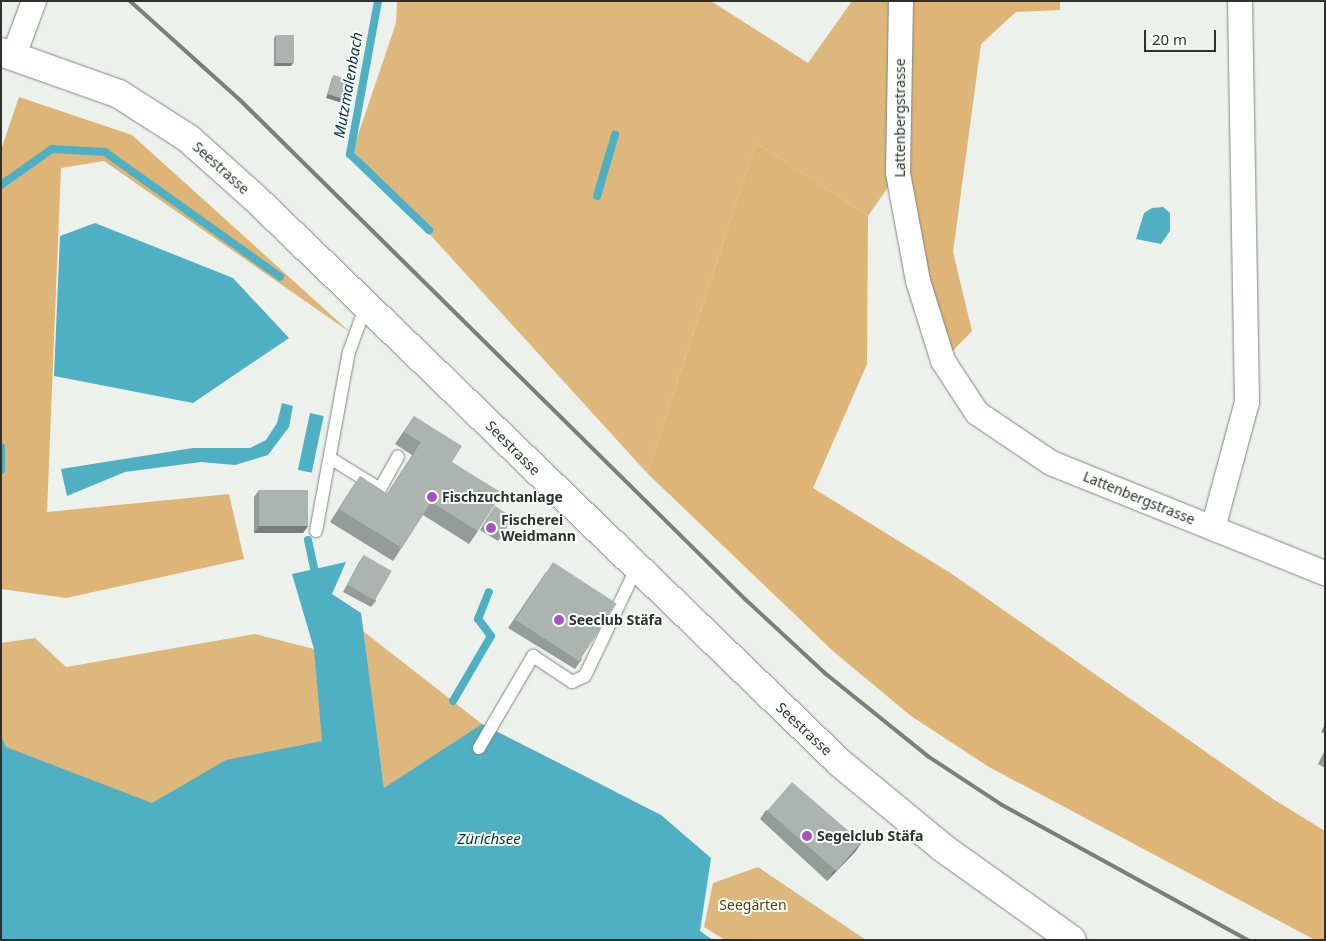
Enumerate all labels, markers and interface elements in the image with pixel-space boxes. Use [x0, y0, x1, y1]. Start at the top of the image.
scale bar [1146, 20, 1218, 52]
text: 20 m [1152, 29, 1187, 49]
water label: Mutzmalenbach [330, 31, 366, 139]
street label: Lattenbergstrasse [892, 58, 908, 178]
street label: Seestrasse [189, 138, 253, 198]
street label: Seestrasse [482, 417, 544, 479]
street label: Lattenbergstrasse [1081, 468, 1197, 528]
place label: Fischzuchtanlage [442, 489, 563, 505]
marker: Fischzuchtanlage [426, 491, 438, 503]
place label: Fischerei Weidmann [501, 512, 576, 544]
marker: Fischerei Weidmann [485, 522, 497, 534]
place label: Seeclub Stäfa [569, 612, 662, 628]
marker: Seeclub Stäfa [553, 614, 565, 626]
street label: Seestrasse [773, 699, 835, 759]
place label: Segelclub Stäfa [817, 828, 923, 844]
water label: Zürichsee [457, 830, 521, 848]
marker: Segelclub Stäfa [801, 830, 813, 842]
park label: Seegärten [719, 897, 787, 913]

